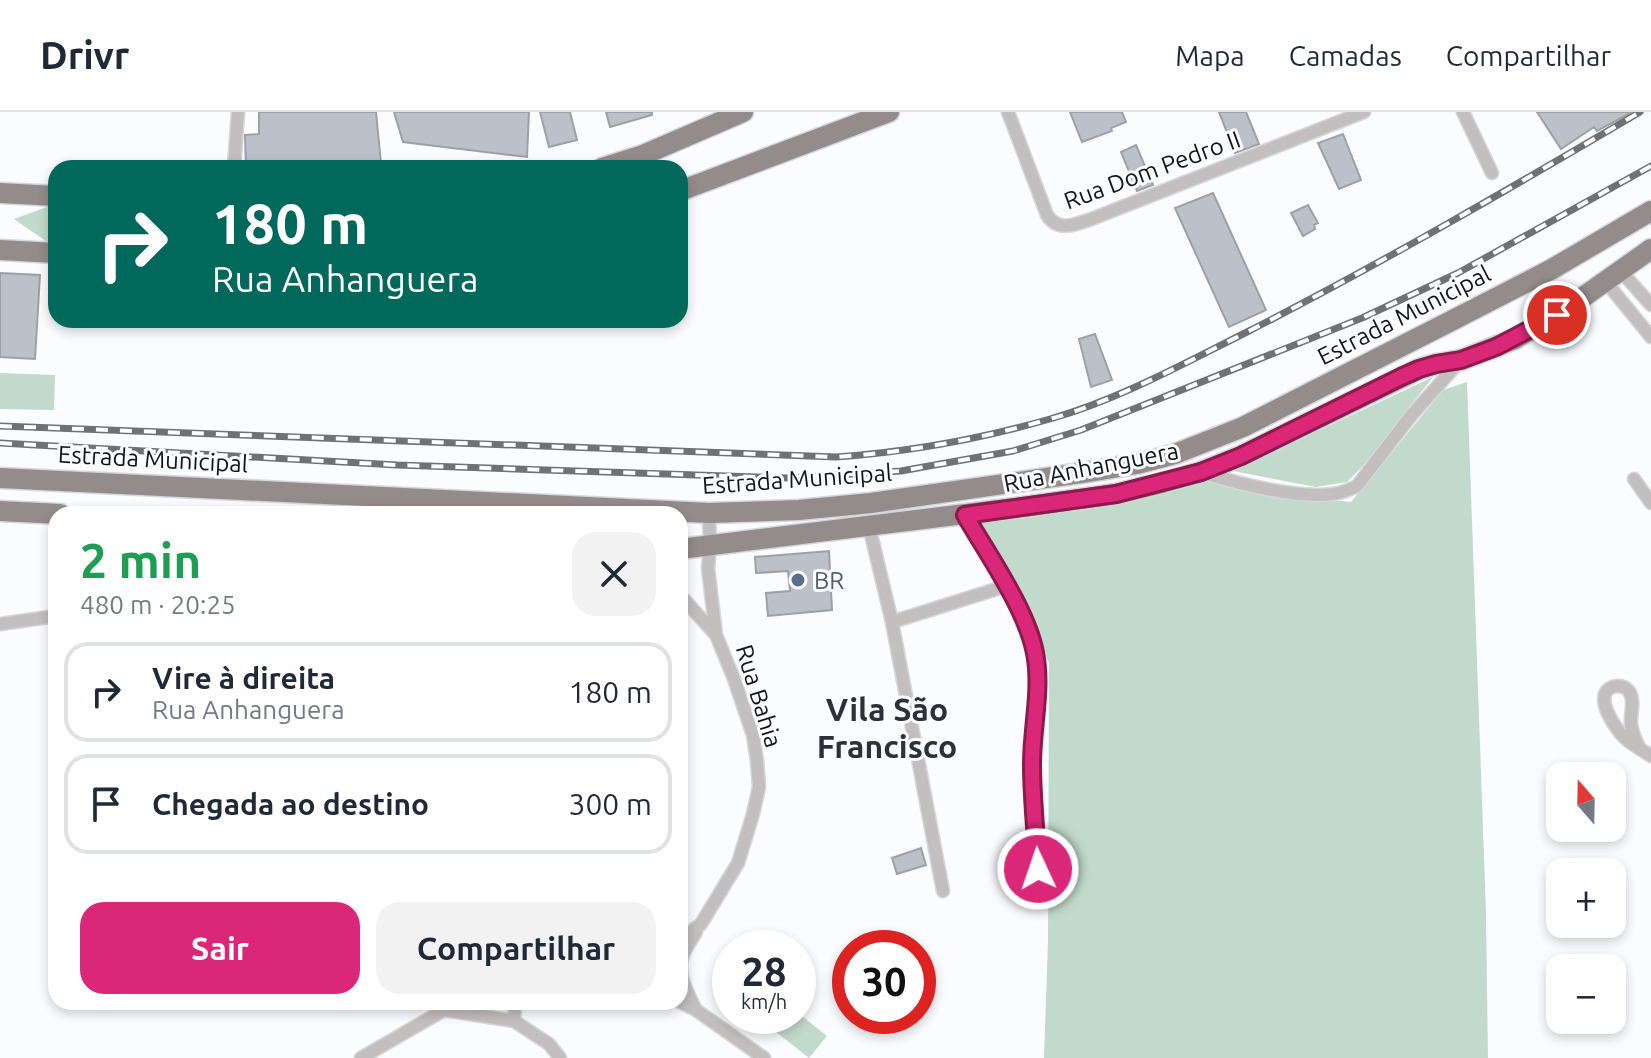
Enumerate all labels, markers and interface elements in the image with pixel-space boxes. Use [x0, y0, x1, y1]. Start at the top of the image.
text: Drivr [40, 34, 129, 76]
text: Mapa [1175, 40, 1245, 71]
text: Camadas [1289, 40, 1402, 71]
text: Compartilhar [1446, 40, 1611, 71]
street label: Rua Dom Pedro II [1060, 126, 1244, 214]
icon: right [80, 192, 184, 296]
text: 180 m [212, 192, 368, 255]
text: Rua Anhanguera [212, 258, 479, 299]
street label: Estrada Municipal [1313, 260, 1495, 370]
pin [1523, 281, 1591, 349]
icon: arrive [1535, 293, 1579, 337]
street label: Rua Anhanguera [1001, 437, 1181, 497]
street label: Estrada Municipal [57, 441, 249, 477]
street label: Estrada Municipal [701, 459, 893, 499]
button: close [572, 532, 656, 616]
text: 2 min [80, 533, 201, 587]
place label: BR [814, 567, 844, 594]
marker: BR [789, 571, 807, 589]
text: 480 m · 20:25 [80, 590, 236, 619]
street label: Rua Bahia [731, 641, 787, 751]
text: Vire à direita [152, 661, 335, 695]
icon: right [84, 670, 128, 714]
text: 180 m [568, 675, 652, 709]
district label: Vila São Francisco [817, 691, 957, 764]
text: Rua Anhanguera [152, 695, 345, 724]
north arrow [1546, 762, 1626, 842]
map controls [1546, 762, 1626, 1034]
icon: arrive [84, 782, 128, 826]
text: Chegada ao destino [152, 787, 429, 821]
text: 300 m [568, 787, 652, 821]
position arrow [996, 827, 1080, 911]
button: + [1546, 858, 1626, 938]
button: Sair [80, 902, 360, 994]
button: Compartilhar [376, 902, 656, 994]
speed limit sign: 30 [832, 930, 936, 1034]
text: 28 [741, 949, 787, 994]
button: − [1546, 954, 1626, 1034]
text: km/h [741, 990, 787, 1013]

